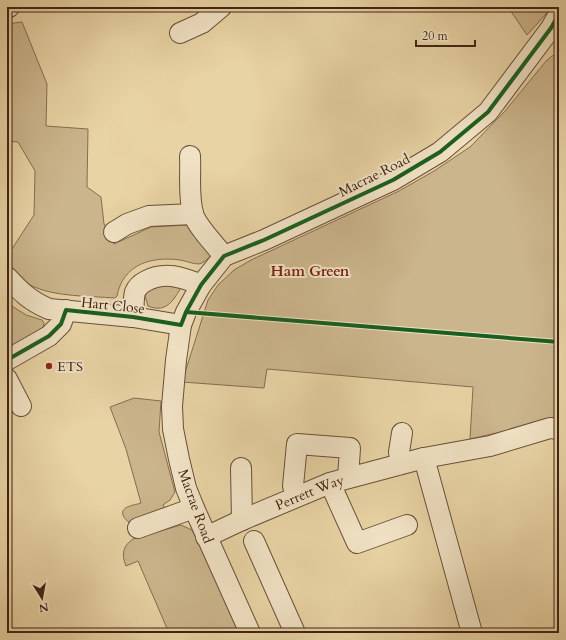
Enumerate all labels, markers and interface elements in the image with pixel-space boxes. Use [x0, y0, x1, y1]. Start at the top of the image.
scale bar [416, 22, 475, 48]
text: 20 m [422, 28, 449, 44]
street label: Macrae Road [335, 149, 414, 202]
district label: Ham Green [271, 261, 350, 281]
street label: Hart Close [80, 293, 146, 318]
place label: ETS [57, 357, 83, 376]
marker: ETS [44, 361, 54, 371]
street label: Macrae Road [173, 466, 218, 546]
street label: Perrett Way [272, 471, 347, 515]
north arrow [22, 578, 62, 618]
text: N [37, 599, 50, 616]

